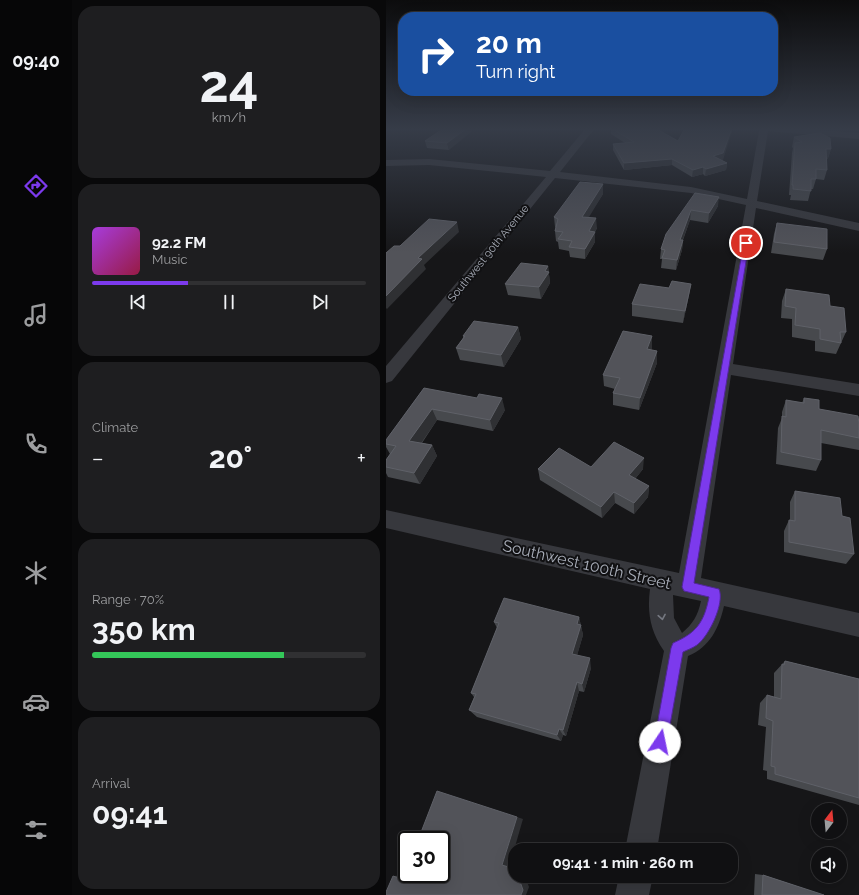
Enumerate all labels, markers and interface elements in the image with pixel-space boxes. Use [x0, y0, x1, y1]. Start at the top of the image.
text: 20 m [476, 27, 542, 60]
icon: right [410, 28, 462, 80]
text: 09:40 [12, 50, 60, 71]
text: 24 [199, 53, 259, 114]
text: Turn right [476, 61, 555, 82]
text: km/h [212, 110, 246, 125]
icon: directions [22, 172, 50, 200]
street label: Southwest 90th Avenue [445, 202, 532, 304]
pin [729, 226, 763, 260]
icon: arrive [735, 232, 757, 254]
text: 92.2 FM [152, 234, 206, 252]
text: Music [152, 252, 187, 267]
icon: previous [127, 291, 149, 313]
icon: pause [218, 291, 240, 313]
icon: next [309, 291, 331, 313]
icon: music [22, 301, 50, 329]
text: Climate [92, 420, 138, 435]
icon: phone [22, 430, 50, 458]
text: 20° [209, 440, 252, 475]
text: − [92, 445, 104, 471]
text: + [357, 445, 366, 471]
street label: Southwest 100th Street [501, 536, 673, 593]
icon: climate [22, 559, 50, 587]
text: Range · 70% [92, 592, 164, 607]
text: 350 km [92, 612, 196, 647]
one-way arrow [657, 613, 666, 620]
icon: car [22, 688, 50, 716]
position arrow [639, 721, 681, 763]
text: Arrival [92, 776, 130, 791]
text: 09:41 [92, 796, 167, 831]
north arrow [811, 803, 847, 839]
map controls [811, 803, 847, 883]
icon: filters [22, 816, 50, 844]
speed limit sign: 30 [398, 831, 450, 883]
button: sound [811, 847, 847, 883]
text: 09:41 · 1 min · 260 m [552, 854, 694, 872]

